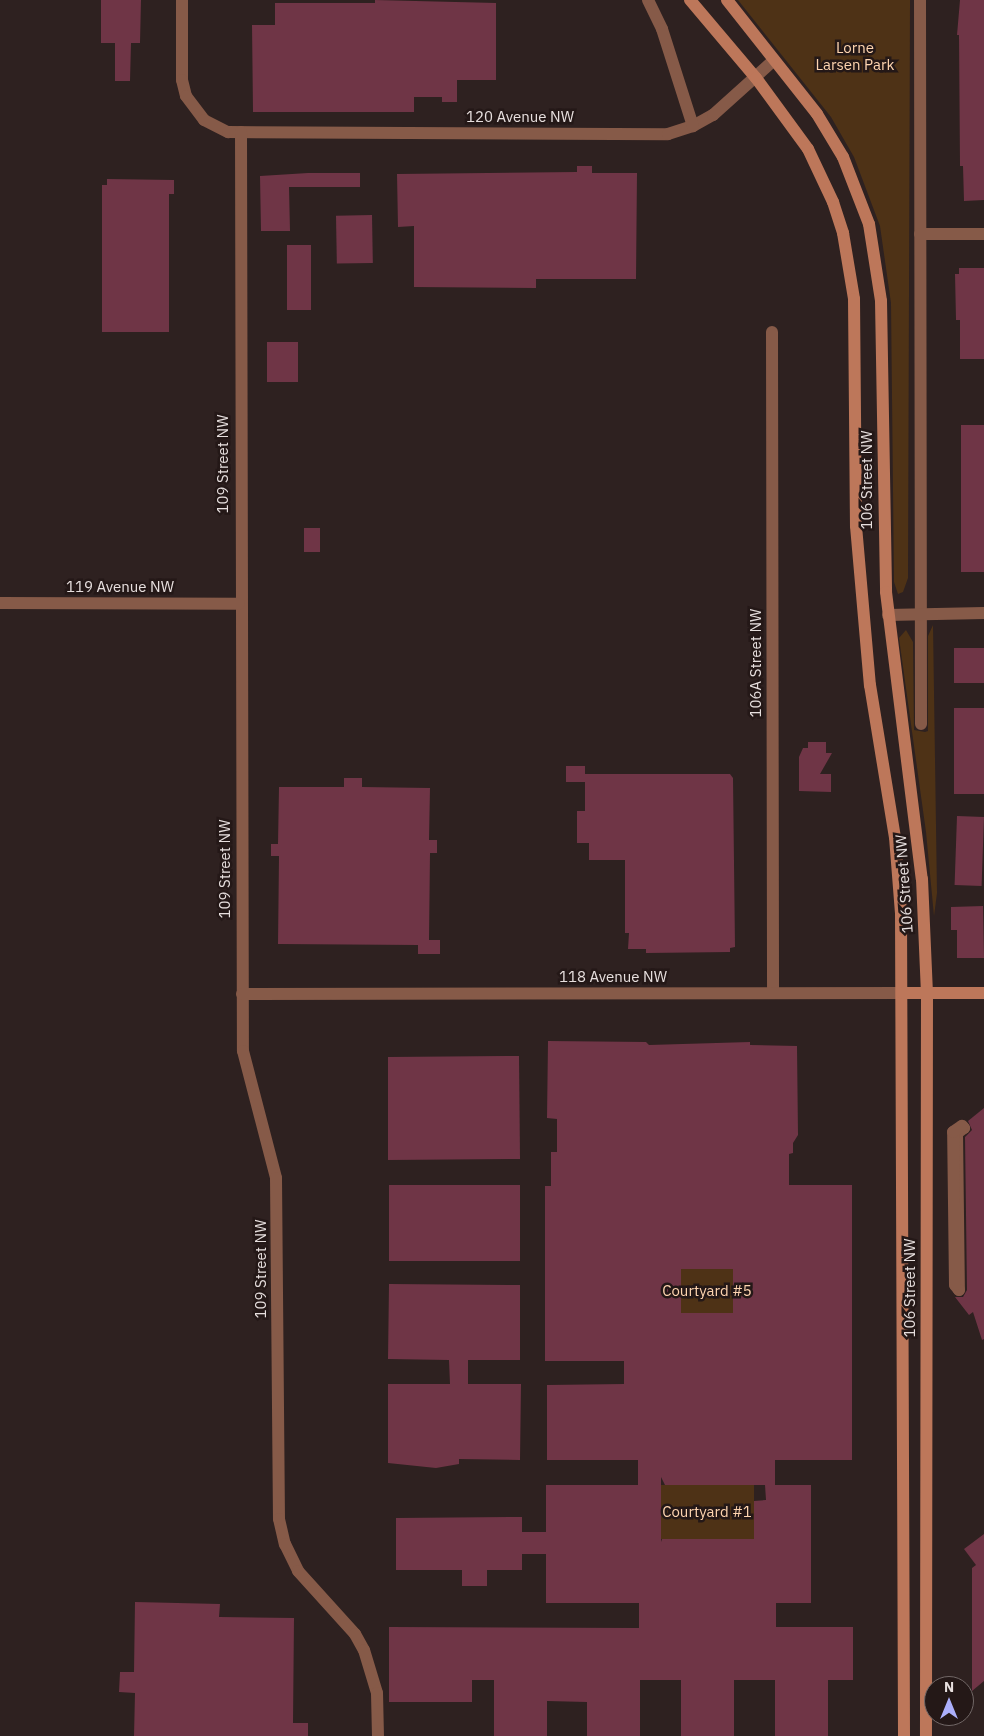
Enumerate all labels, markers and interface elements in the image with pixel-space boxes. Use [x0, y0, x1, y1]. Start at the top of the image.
park label: Lorne Larsen Park [816, 38, 894, 73]
street label: 120 Avenue NW [466, 108, 574, 126]
street label: 109 Street NW [214, 414, 232, 514]
street label: 106 Street NW [858, 430, 876, 530]
street label: 119 Avenue NW [66, 578, 174, 596]
street label: 106A Street NW [747, 609, 765, 717]
street label: 109 Street NW [216, 819, 234, 919]
street label: 106 Street NW [892, 834, 916, 934]
street label: 118 Avenue NW [559, 968, 667, 986]
street label: 109 Street NW [252, 1219, 270, 1319]
street label: 106 Street NW [901, 1238, 919, 1338]
park label: Courtyard #5 [662, 1282, 752, 1300]
park label: Courtyard #1 [662, 1503, 752, 1521]
north arrow [924, 1676, 974, 1726]
text: N [944, 1678, 954, 1696]

